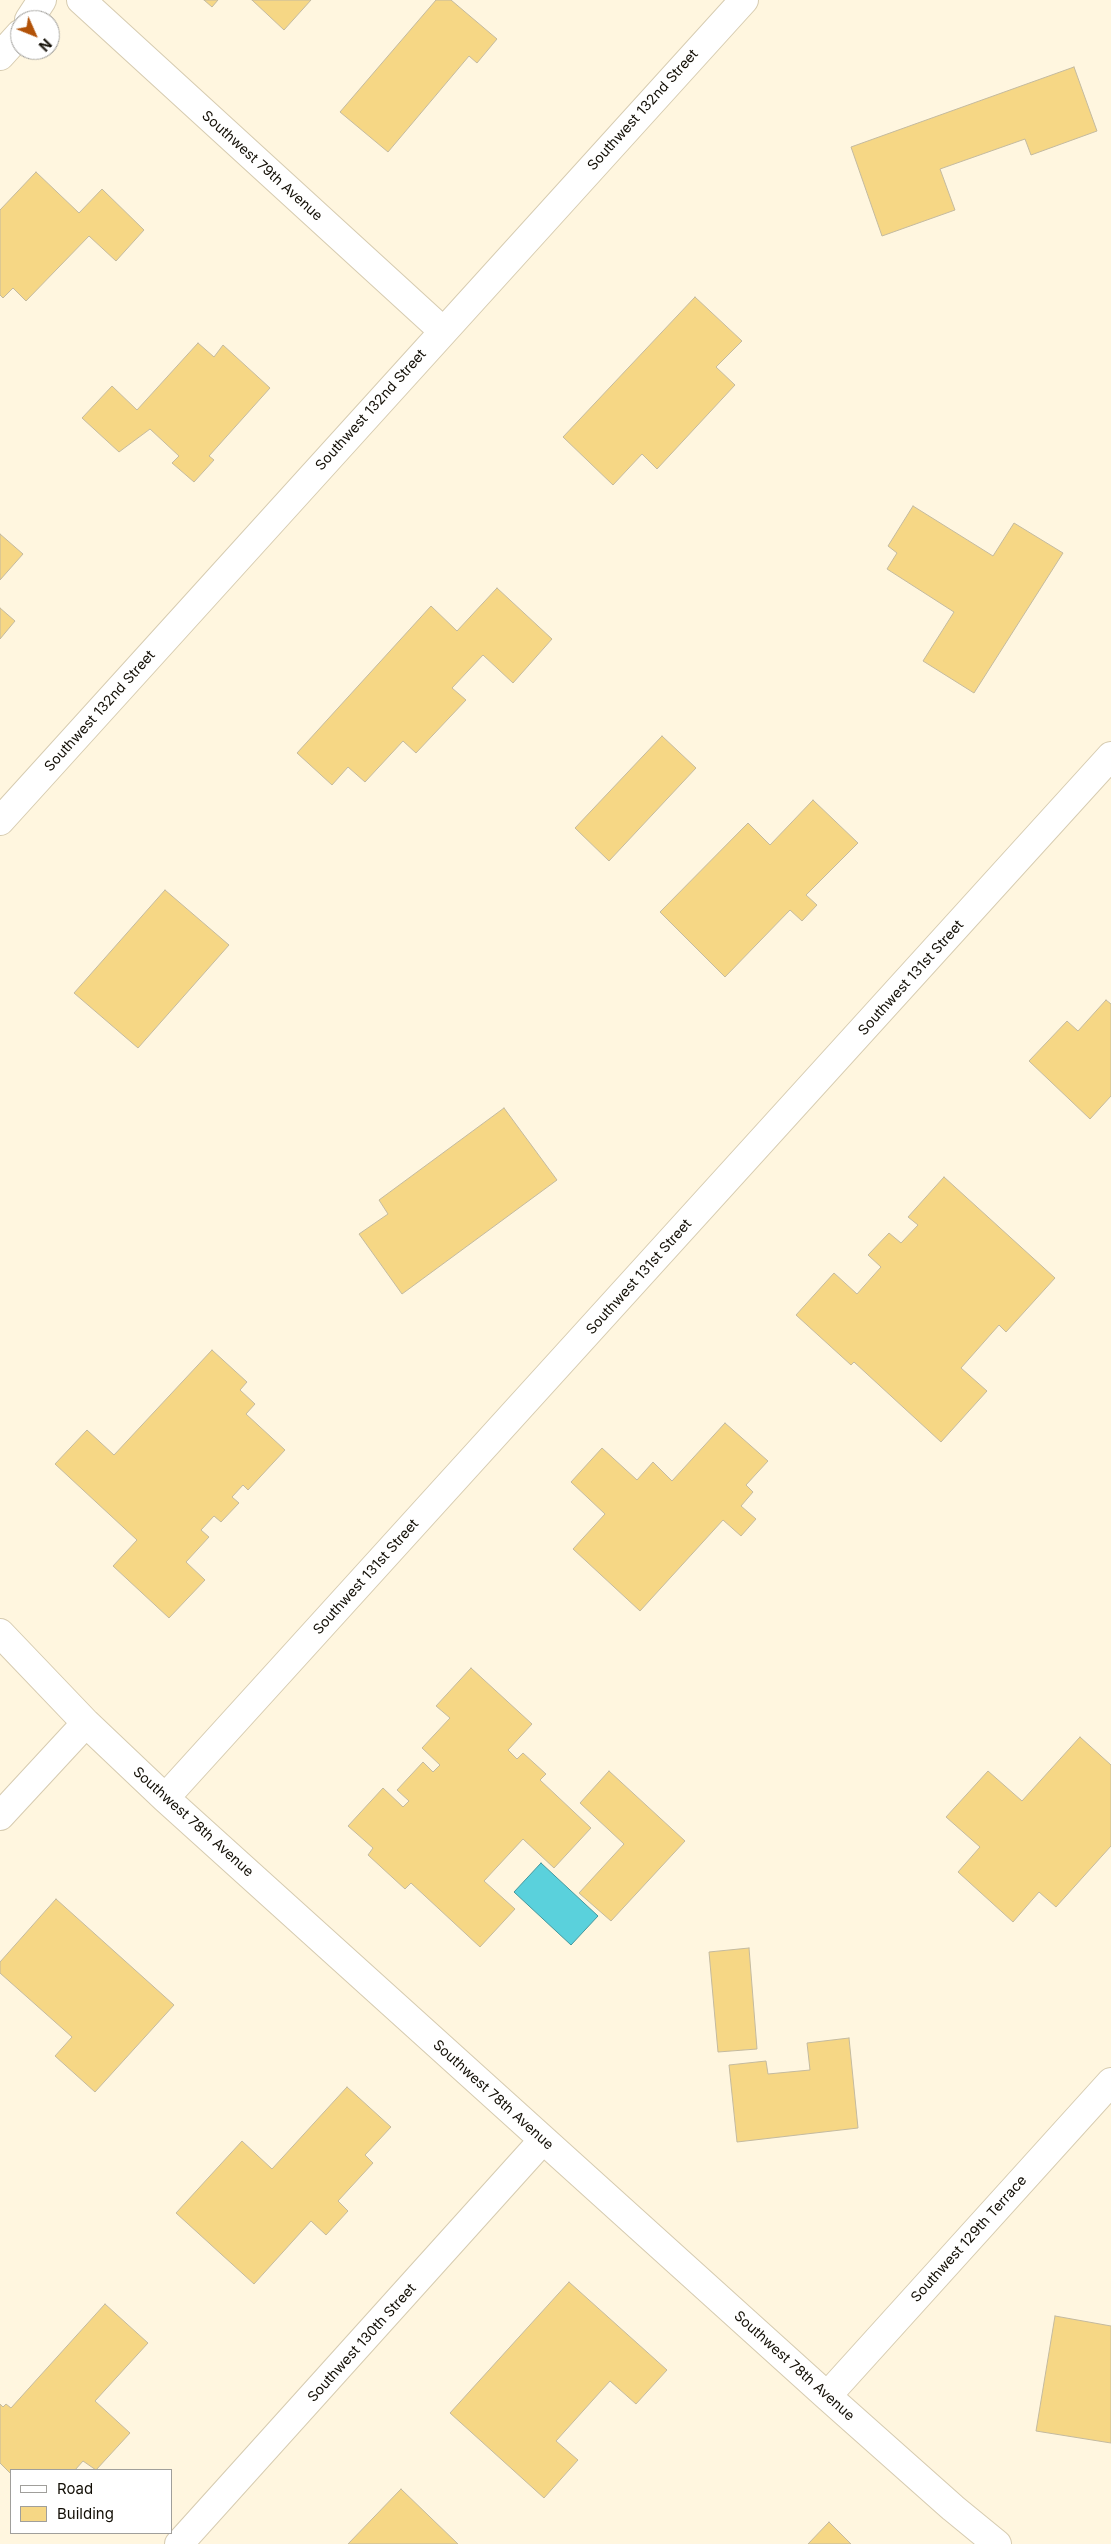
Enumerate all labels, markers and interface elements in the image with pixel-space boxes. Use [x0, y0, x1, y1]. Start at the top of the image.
north arrow [10, 10, 60, 60]
text: N [36, 35, 55, 55]
street label: Southwest 132nd Street [584, 46, 702, 174]
street label: Southwest 79th Avenue [198, 107, 326, 225]
street label: Southwest 132nd Street [312, 346, 430, 474]
street label: Southwest 132nd Street [41, 647, 159, 775]
street label: Southwest 131st Street [855, 917, 967, 1039]
street label: Southwest 131st Street [583, 1216, 695, 1338]
street label: Southwest 131st Street [310, 1516, 422, 1638]
street label: Southwest 78th Avenue [129, 1764, 257, 1880]
street label: Southwest 78th Avenue [429, 2037, 557, 2153]
street label: Southwest 129th Terrace [908, 2172, 1030, 2306]
street label: Southwest 130th Street [304, 2280, 420, 2406]
street label: Southwest 78th Avenue [730, 2308, 858, 2424]
legend [10, 2469, 172, 2534]
text: Road [57, 2479, 93, 2498]
text: Building [57, 2504, 114, 2523]

